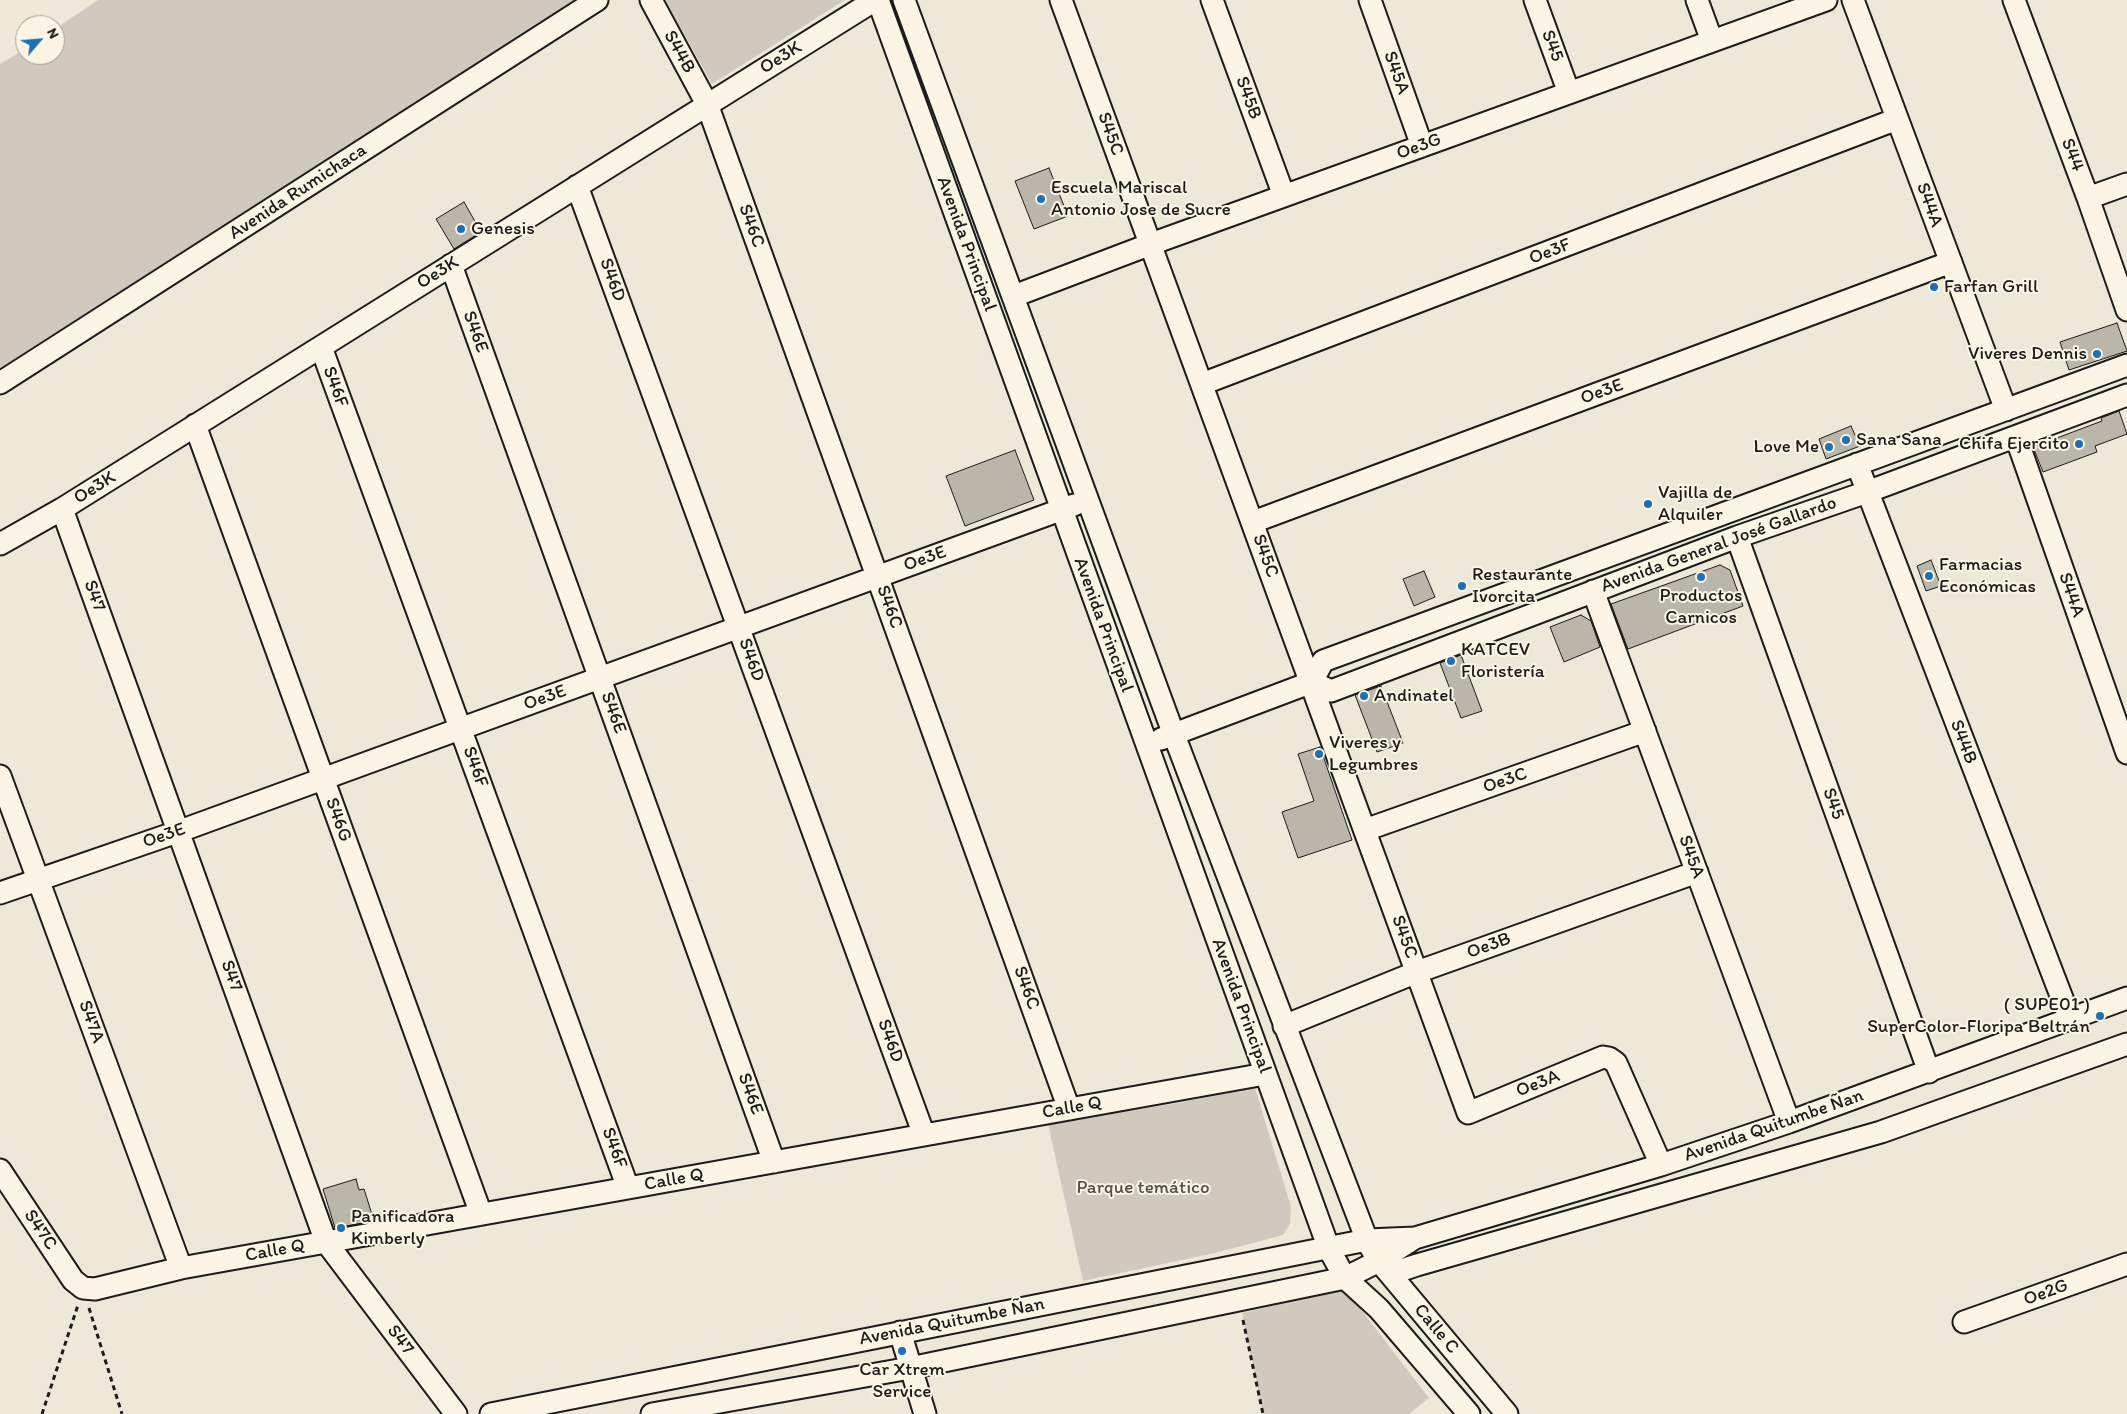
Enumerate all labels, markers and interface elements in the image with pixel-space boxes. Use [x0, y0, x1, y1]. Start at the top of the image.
north arrow [15, 15, 65, 65]
text: N [43, 25, 63, 41]
street label: S44B [658, 27, 700, 77]
street label: S45 [1536, 27, 1568, 65]
street label: Oe3K [756, 36, 806, 80]
street label: S45A [1378, 48, 1414, 98]
street label: S45B [1230, 73, 1266, 123]
street label: S45C [1092, 109, 1128, 159]
street label: Oe3G [1393, 128, 1445, 166]
street label: S44 [2055, 135, 2089, 175]
street label: Avenida Rumichaca [225, 139, 371, 245]
street label: Avenida Principal [931, 174, 1001, 314]
place label: Escuela Mariscal Antonio Jose de Sucre [1051, 177, 1231, 221]
street label: S44A [1910, 180, 1948, 230]
marker: Escuela Mariscal Antonio Jose de Sucre [1035, 193, 1047, 205]
street label: S46C [733, 201, 769, 251]
place label: Genesis [471, 218, 535, 240]
marker: Genesis [455, 223, 467, 235]
street label: Oe3F [1526, 234, 1574, 270]
street label: Oe3K [413, 251, 463, 295]
street label: S46D [594, 255, 630, 305]
place label: Farfan Grill [1944, 276, 2038, 298]
marker: Farfan Grill [1928, 281, 1940, 293]
street label: S46E [457, 308, 493, 356]
place label: Viveres Dennis [1968, 343, 2087, 365]
marker: Viveres Dennis [2091, 348, 2103, 360]
street label: S46F [317, 363, 353, 411]
street label: Oe3E [1578, 374, 1626, 410]
place label: Sana Sana [1856, 429, 1942, 451]
place label: Chifa Ejercito [1959, 433, 2069, 455]
marker: Sana Sana [1840, 434, 1852, 446]
place label: Love Me [1754, 436, 1819, 458]
marker: Chifa Ejercito [2073, 438, 2085, 450]
marker: Love Me [1823, 441, 1835, 453]
street label: Oe3K [70, 466, 120, 510]
place label: Vajilla de Alquiler [1658, 482, 1732, 526]
street label: Avenida General José Gallardo [1598, 492, 1840, 598]
marker: Vajilla de Alquiler [1642, 498, 1654, 510]
street label: S45C [1247, 531, 1283, 581]
street label: Oe3E [901, 541, 949, 577]
place label: Farmacias Económicas [1939, 554, 2036, 598]
street label: Avenida Principal [1068, 555, 1138, 695]
place label: Restaurante Ivorcita [1472, 564, 1572, 608]
marker: Farmacias Económicas [1923, 570, 1935, 582]
street label: S44A [2053, 570, 2089, 620]
marker: Productos Carnicos [1695, 571, 1707, 583]
street label: S47 [78, 577, 110, 615]
marker: Restaurante Ivorcita [1456, 580, 1468, 592]
street label: S46C [871, 582, 907, 632]
place label: Productos Carnicos [1660, 585, 1742, 629]
street label: S46D [733, 635, 769, 685]
place label: KATCEV Floristería [1461, 639, 1545, 683]
marker: KATCEV Floristería [1445, 655, 1457, 667]
street label: Oe3E [521, 680, 569, 716]
place label: Andinatel [1374, 685, 1454, 707]
street label: S46E [595, 689, 631, 737]
marker: Andinatel [1358, 690, 1370, 702]
street label: S44B [1944, 717, 1982, 767]
place label: Viveres y Legumbres [1329, 732, 1418, 776]
street label: S46F [457, 743, 493, 791]
marker: Viveres y Legumbres [1313, 748, 1325, 760]
street label: Oe3C [1480, 763, 1530, 799]
street label: S45 [1817, 785, 1849, 823]
street label: S46G [320, 795, 356, 845]
street label: Oe3E [140, 818, 188, 854]
street label: S45A [1673, 832, 1709, 882]
street label: S45C [1386, 912, 1422, 962]
street label: Oe3B [1464, 928, 1514, 964]
street label: Avenida Principal [1206, 936, 1276, 1076]
street label: S47 [215, 957, 247, 995]
street label: S46C [1008, 963, 1044, 1013]
place label: ( SUPE01 ) SuperColor-Floripa Beltrán [1867, 994, 2090, 1038]
street label: S47A [73, 998, 109, 1046]
marker: ( SUPE01 ) SuperColor-Floripa Beltrán [2094, 1010, 2106, 1022]
street label: S46D [872, 1016, 908, 1066]
street label: Oe3A [1513, 1065, 1563, 1103]
street label: S46E [732, 1070, 768, 1118]
street label: Avenida Quitumbe Ñan [1681, 1085, 1867, 1167]
street label: Calle Q [1041, 1092, 1103, 1124]
street label: S46F [596, 1124, 632, 1172]
street label: Calle Q [643, 1164, 705, 1196]
park label: Parque temático [1076, 1177, 1210, 1199]
street label: S47C [18, 1205, 62, 1255]
place label: Panificadora Kimberly [351, 1206, 454, 1250]
marker: Panificadora Kimberly [335, 1222, 347, 1234]
street label: Calle Q [244, 1235, 306, 1267]
street label: Oe2G [2021, 1274, 2071, 1312]
street label: Avenida Quitumbe Ñan [858, 1293, 1046, 1351]
street label: Calle C [1409, 1299, 1463, 1359]
street label: S47 [381, 1321, 419, 1359]
marker: Car Xtrem Service [896, 1345, 908, 1357]
place label: Car Xtrem Service [859, 1359, 945, 1403]

